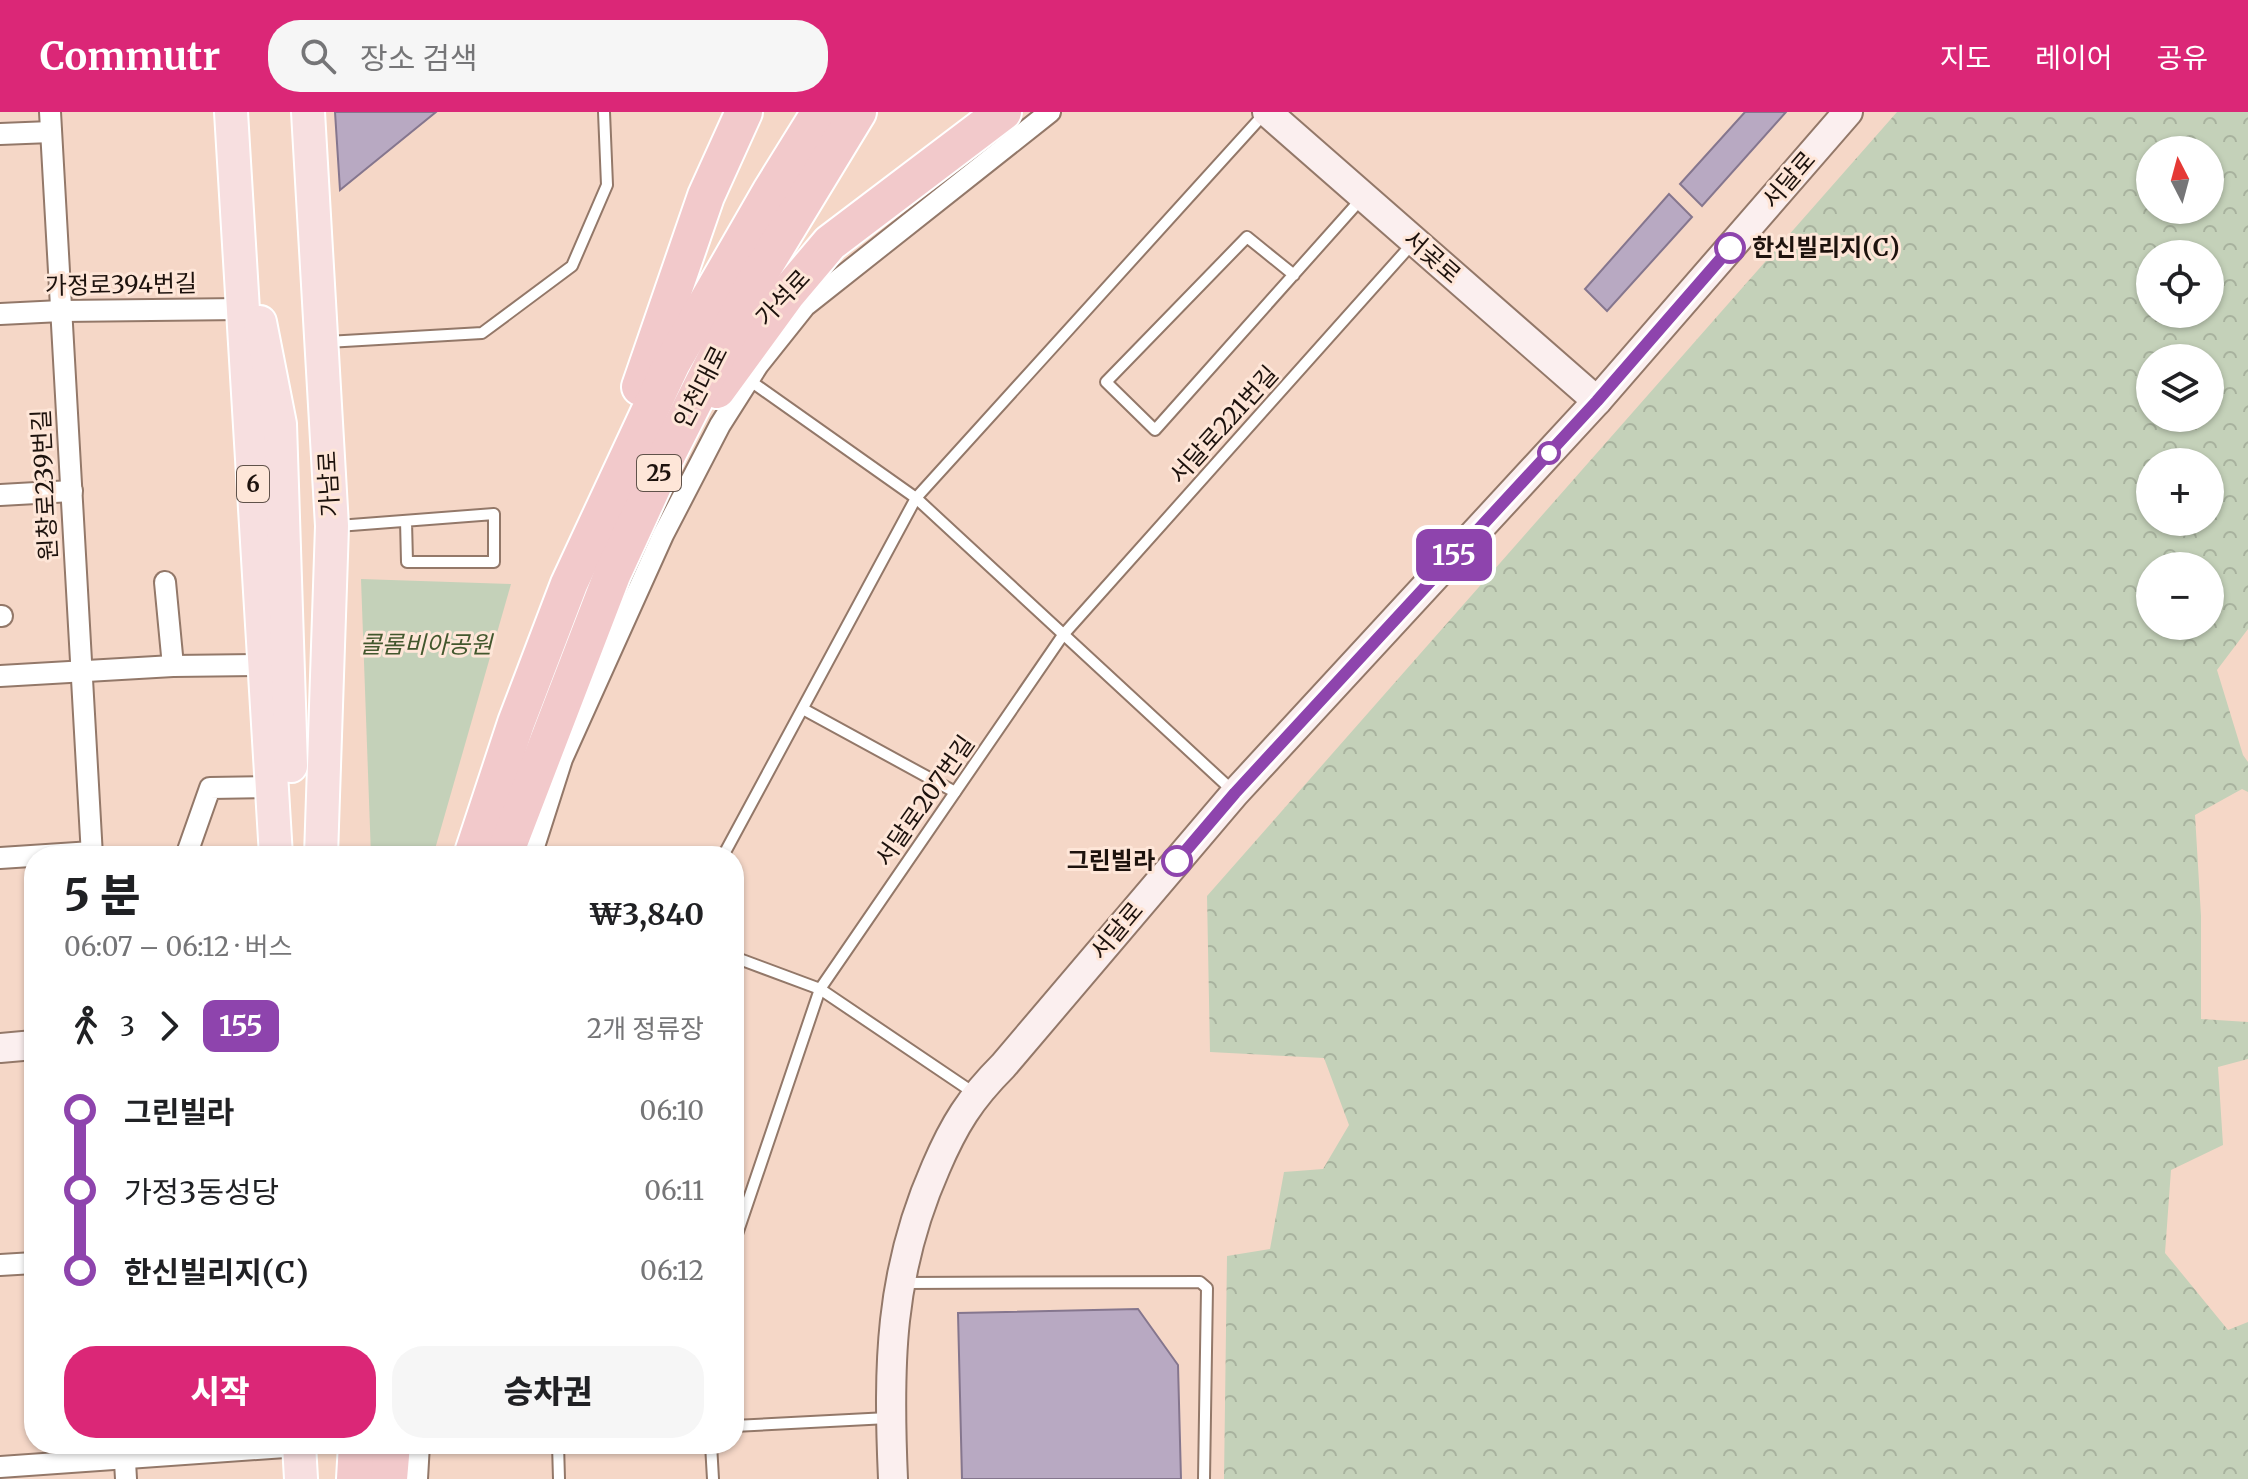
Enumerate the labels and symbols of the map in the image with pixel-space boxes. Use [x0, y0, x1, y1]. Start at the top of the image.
north arrow [2136, 136, 2224, 224]
street label: 서달로 [1755, 145, 1822, 215]
street label: 서곶로 [1397, 223, 1467, 290]
place label: 한신빌리지(C) [1752, 232, 1900, 263]
marker: 한신빌리지(C) [1715, 233, 1745, 263]
street label: 가석로 [749, 263, 817, 332]
street label: 가정로394번길 [45, 268, 197, 301]
street label: 인천대로 [667, 340, 734, 433]
street label: 서달로221번길 [1162, 359, 1285, 490]
street label: 원창로239번길 [25, 409, 64, 561]
unlabelled marker [1538, 442, 1560, 464]
street label: 가남로 [311, 450, 346, 518]
road number: 25 [637, 455, 681, 491]
road number: 6 [237, 466, 269, 502]
line badge: 155 [1408, 529, 1500, 581]
park label: 콜롬비아공원 [360, 629, 494, 660]
street label: 서달로207번길 [868, 729, 981, 872]
place label: 그린빌라 [1067, 845, 1155, 876]
marker: 그린빌라 [1162, 846, 1192, 876]
street label: 서달로 [1083, 895, 1150, 966]

